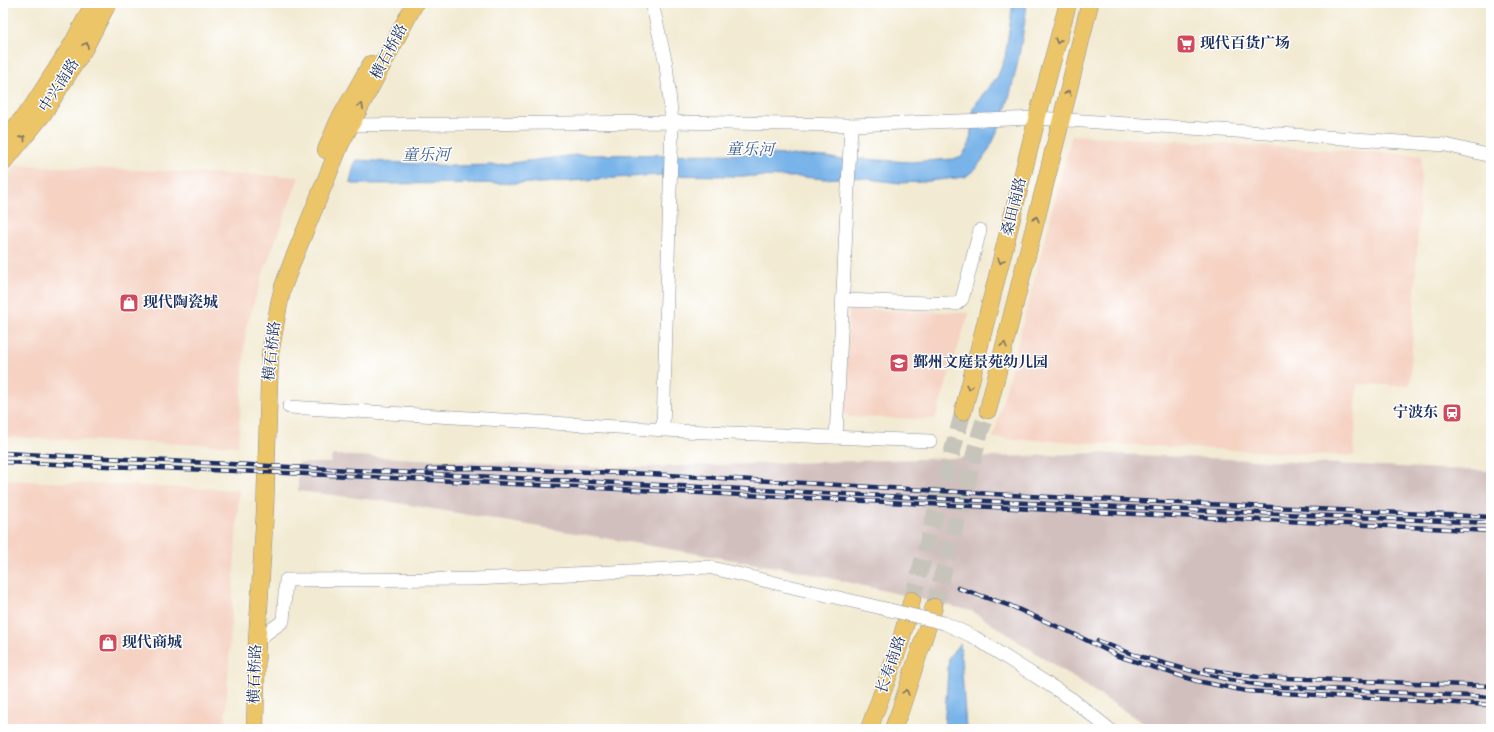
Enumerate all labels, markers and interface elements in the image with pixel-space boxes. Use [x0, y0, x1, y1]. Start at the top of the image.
street label: 横石桥路 [367, 21, 413, 83]
supermarket icon: 现代百货广场 [1175, 33, 1197, 55]
place label: 现代百货广场 [1200, 34, 1290, 55]
one-way arrow [1054, 37, 1063, 44]
one-way arrow [81, 42, 89, 49]
street label: 中兴南路 [35, 55, 85, 117]
one-way arrow [1063, 90, 1072, 97]
one-way arrow [356, 103, 364, 110]
one-way arrow [18, 136, 25, 143]
water label: 童乐河 [726, 139, 777, 163]
water label: 童乐河 [402, 145, 453, 168]
street label: 桑田南路 [998, 175, 1032, 239]
one-way arrow [1032, 216, 1040, 223]
one-way arrow [997, 258, 1006, 265]
shop icon: 现代陶瓷城 [118, 292, 140, 314]
place label: 现代陶瓷城 [143, 293, 218, 314]
street label: 横石桥路 [259, 320, 287, 382]
one-way arrow [999, 342, 1008, 349]
school or university icon: 鄞州文庭景苑幼儿园 [888, 352, 910, 374]
place label: 鄞州文庭景苑幼儿园 [913, 353, 1048, 374]
one-way arrow [966, 384, 974, 391]
station icon: 宁波东 [1441, 402, 1463, 424]
place label: 宁波东 [1393, 403, 1438, 424]
shop icon: 现代商城 [97, 632, 119, 654]
place label: 现代商城 [122, 633, 182, 654]
street label: 长寿南路 [872, 633, 912, 697]
street label: 横石桥路 [244, 644, 268, 704]
one-way arrow [901, 689, 910, 696]

